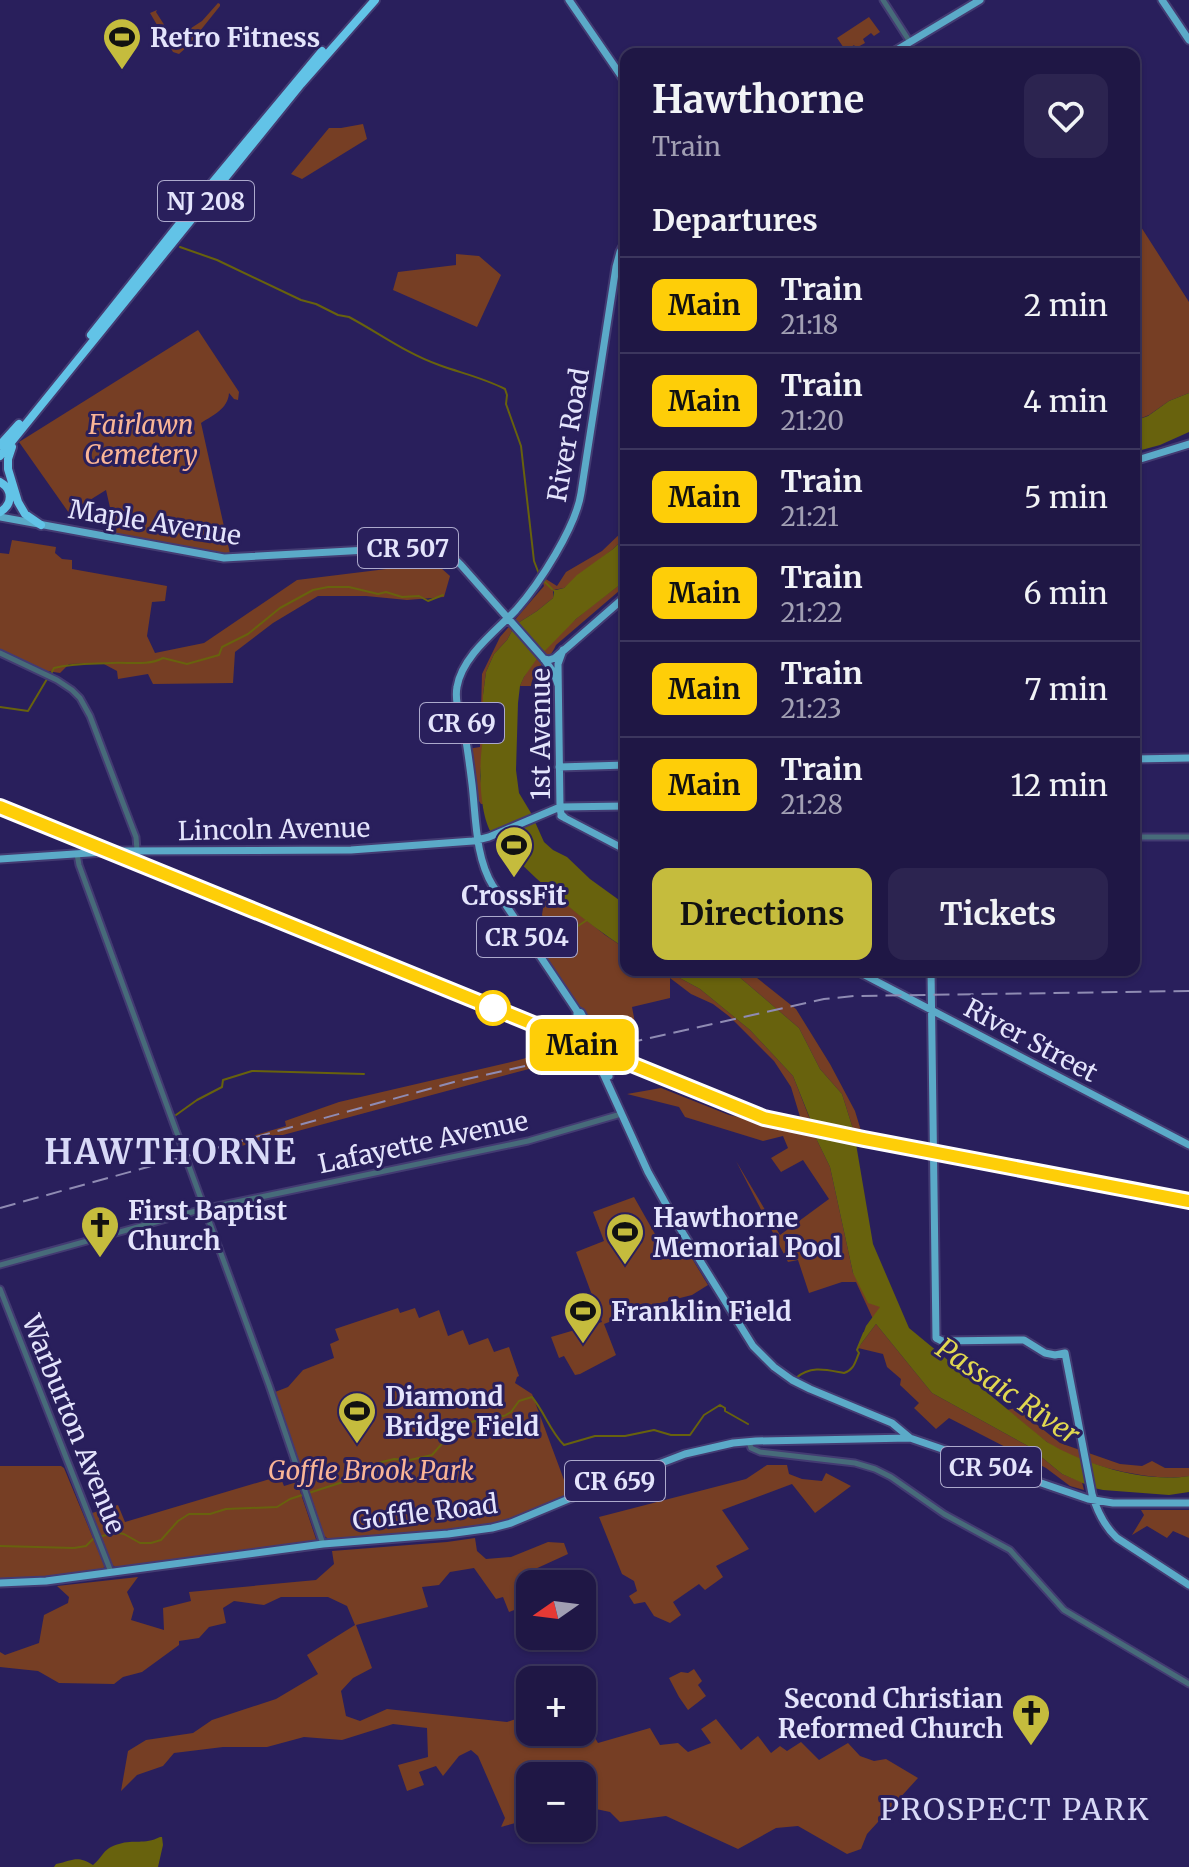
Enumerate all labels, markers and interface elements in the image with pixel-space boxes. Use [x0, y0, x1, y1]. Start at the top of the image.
sports icon: Retro Fitness [101, 16, 143, 71]
place label: Retro Fitness [150, 21, 320, 54]
button: heart [1024, 74, 1108, 158]
text: Hawthorne [652, 76, 864, 123]
text: Train [652, 130, 721, 163]
road number: NJ 208 [158, 181, 254, 221]
text: Departures [652, 201, 818, 239]
text: Train [781, 270, 863, 308]
text: 2 min [1024, 286, 1108, 324]
text: Main [668, 287, 741, 323]
text: 21:18 [781, 308, 838, 341]
street label: River Road [540, 365, 596, 504]
text: Train [781, 366, 863, 404]
text: 4 min [1023, 382, 1108, 420]
text: Main [668, 383, 741, 419]
text: 21:20 [781, 404, 844, 437]
park label: Fairlawn Cemetery [84, 408, 198, 471]
text: Train [781, 462, 863, 500]
text: 5 min [1024, 478, 1108, 516]
text: Main [668, 479, 741, 515]
street label: Maple Avenue [66, 492, 244, 552]
text: 21:21 [781, 500, 839, 533]
road number: CR 507 [358, 528, 458, 568]
text: Train [781, 558, 863, 596]
text: 6 min [1023, 574, 1108, 612]
text: Main [668, 575, 741, 611]
text: 21:22 [781, 596, 843, 629]
text: Train [781, 654, 863, 692]
street label: 1st Avenue [524, 668, 557, 800]
text: 7 min [1024, 670, 1108, 708]
text: Main [668, 671, 741, 707]
text: 21:23 [781, 692, 842, 725]
road number: CR 69 [420, 703, 504, 743]
text: Train [781, 750, 863, 788]
text: 12 min [1011, 766, 1108, 804]
text: Main [668, 767, 741, 803]
text: 21:28 [781, 788, 843, 821]
street label: Lincoln Avenue [178, 811, 370, 847]
sports icon: CrossFit [493, 824, 535, 879]
button: Directions [652, 868, 872, 960]
button: Tickets [888, 868, 1108, 960]
place label: CrossFit [462, 879, 567, 912]
road number: CR 504 [477, 917, 577, 957]
unlabelled marker [476, 991, 510, 1025]
street label: River Street [959, 991, 1103, 1089]
line badge: Main [526, 1019, 638, 1071]
text: Main [546, 1027, 618, 1063]
street label: Lafayette Avenue [315, 1104, 531, 1180]
district label: HAWTHORNE [44, 1131, 298, 1173]
place label: First Baptist Church [128, 1194, 288, 1257]
place label: Hawthorne Memorial Pool [653, 1201, 842, 1264]
church icon: First Baptist Church [79, 1204, 121, 1259]
sports icon: Hawthorne Memorial Pool [604, 1211, 646, 1266]
sports icon: Franklin Field [562, 1290, 604, 1345]
place label: Franklin Field [611, 1295, 792, 1328]
street label: Warburton Avenue [15, 1309, 133, 1538]
water label: Passaic River [929, 1330, 1087, 1453]
place label: Diamond Bridge Field [385, 1380, 539, 1443]
sports icon: Diamond Bridge Field [336, 1390, 378, 1445]
road number: CR 504 [941, 1447, 1041, 1487]
park label: Goffle Brook Park [268, 1454, 474, 1487]
road number: CR 659 [565, 1461, 665, 1501]
street label: Goffle Road [350, 1487, 500, 1537]
north arrow [516, 1570, 596, 1650]
map controls [516, 1570, 596, 1842]
button: + [516, 1666, 596, 1746]
place label: Second Christian Reformed Church [778, 1682, 1003, 1745]
church icon: Second Christian Reformed Church [1010, 1692, 1052, 1747]
button: − [516, 1762, 596, 1842]
district label: PROSPECT PARK [880, 1790, 1150, 1828]

